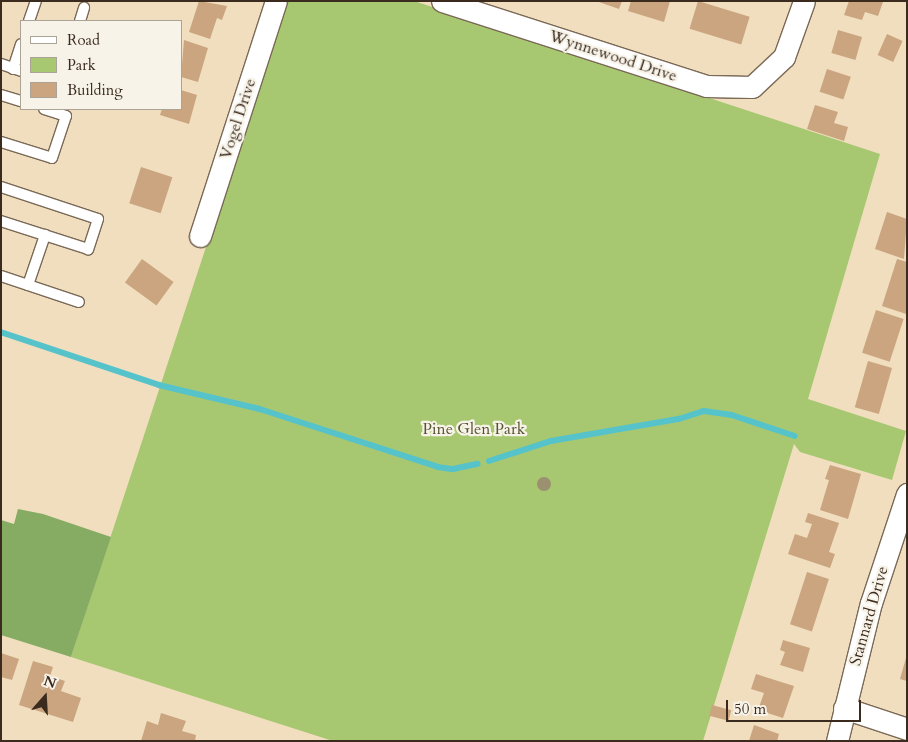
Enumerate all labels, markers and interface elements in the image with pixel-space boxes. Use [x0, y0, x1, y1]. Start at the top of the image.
legend [20, 20, 182, 110]
street label: Wynnewood Drive [547, 26, 679, 86]
text: Road [67, 30, 100, 50]
text: Park [67, 55, 96, 75]
street label: Vogel Drive [216, 76, 260, 162]
text: Building [67, 80, 123, 100]
park label: Pine Glen Park [423, 419, 525, 439]
street label: Stannard Drive [846, 564, 892, 668]
text: N [41, 671, 59, 693]
north arrow [20, 672, 70, 722]
scale bar [728, 690, 863, 722]
text: 50 m [734, 699, 766, 719]

